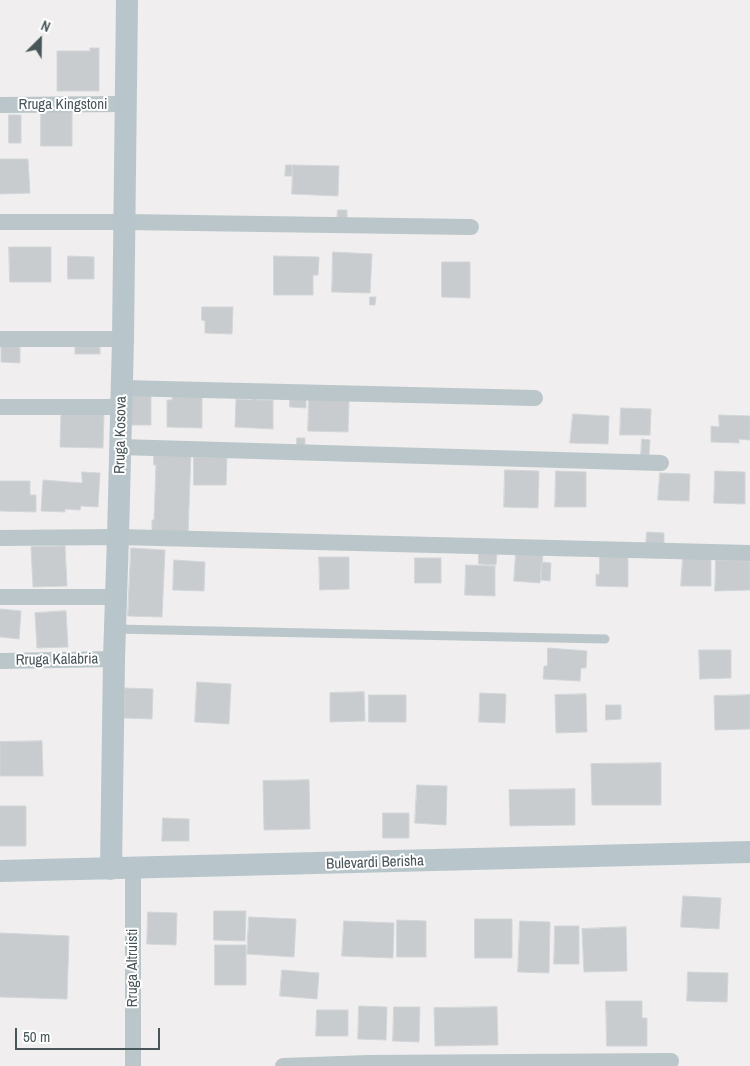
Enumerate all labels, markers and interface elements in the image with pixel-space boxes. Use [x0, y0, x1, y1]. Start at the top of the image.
north arrow [15, 15, 65, 65]
text: N [39, 16, 53, 36]
street label: Rruga Kingstoni [19, 96, 107, 114]
street label: Rruga Kosova [111, 396, 131, 474]
street label: Rruga Kalabria [15, 650, 99, 670]
street label: Bulevardi Berisha [326, 852, 424, 874]
street label: Rruga Altruisti [124, 929, 142, 1007]
scale bar [18, 1018, 162, 1050]
text: 50 m [23, 1026, 50, 1047]

